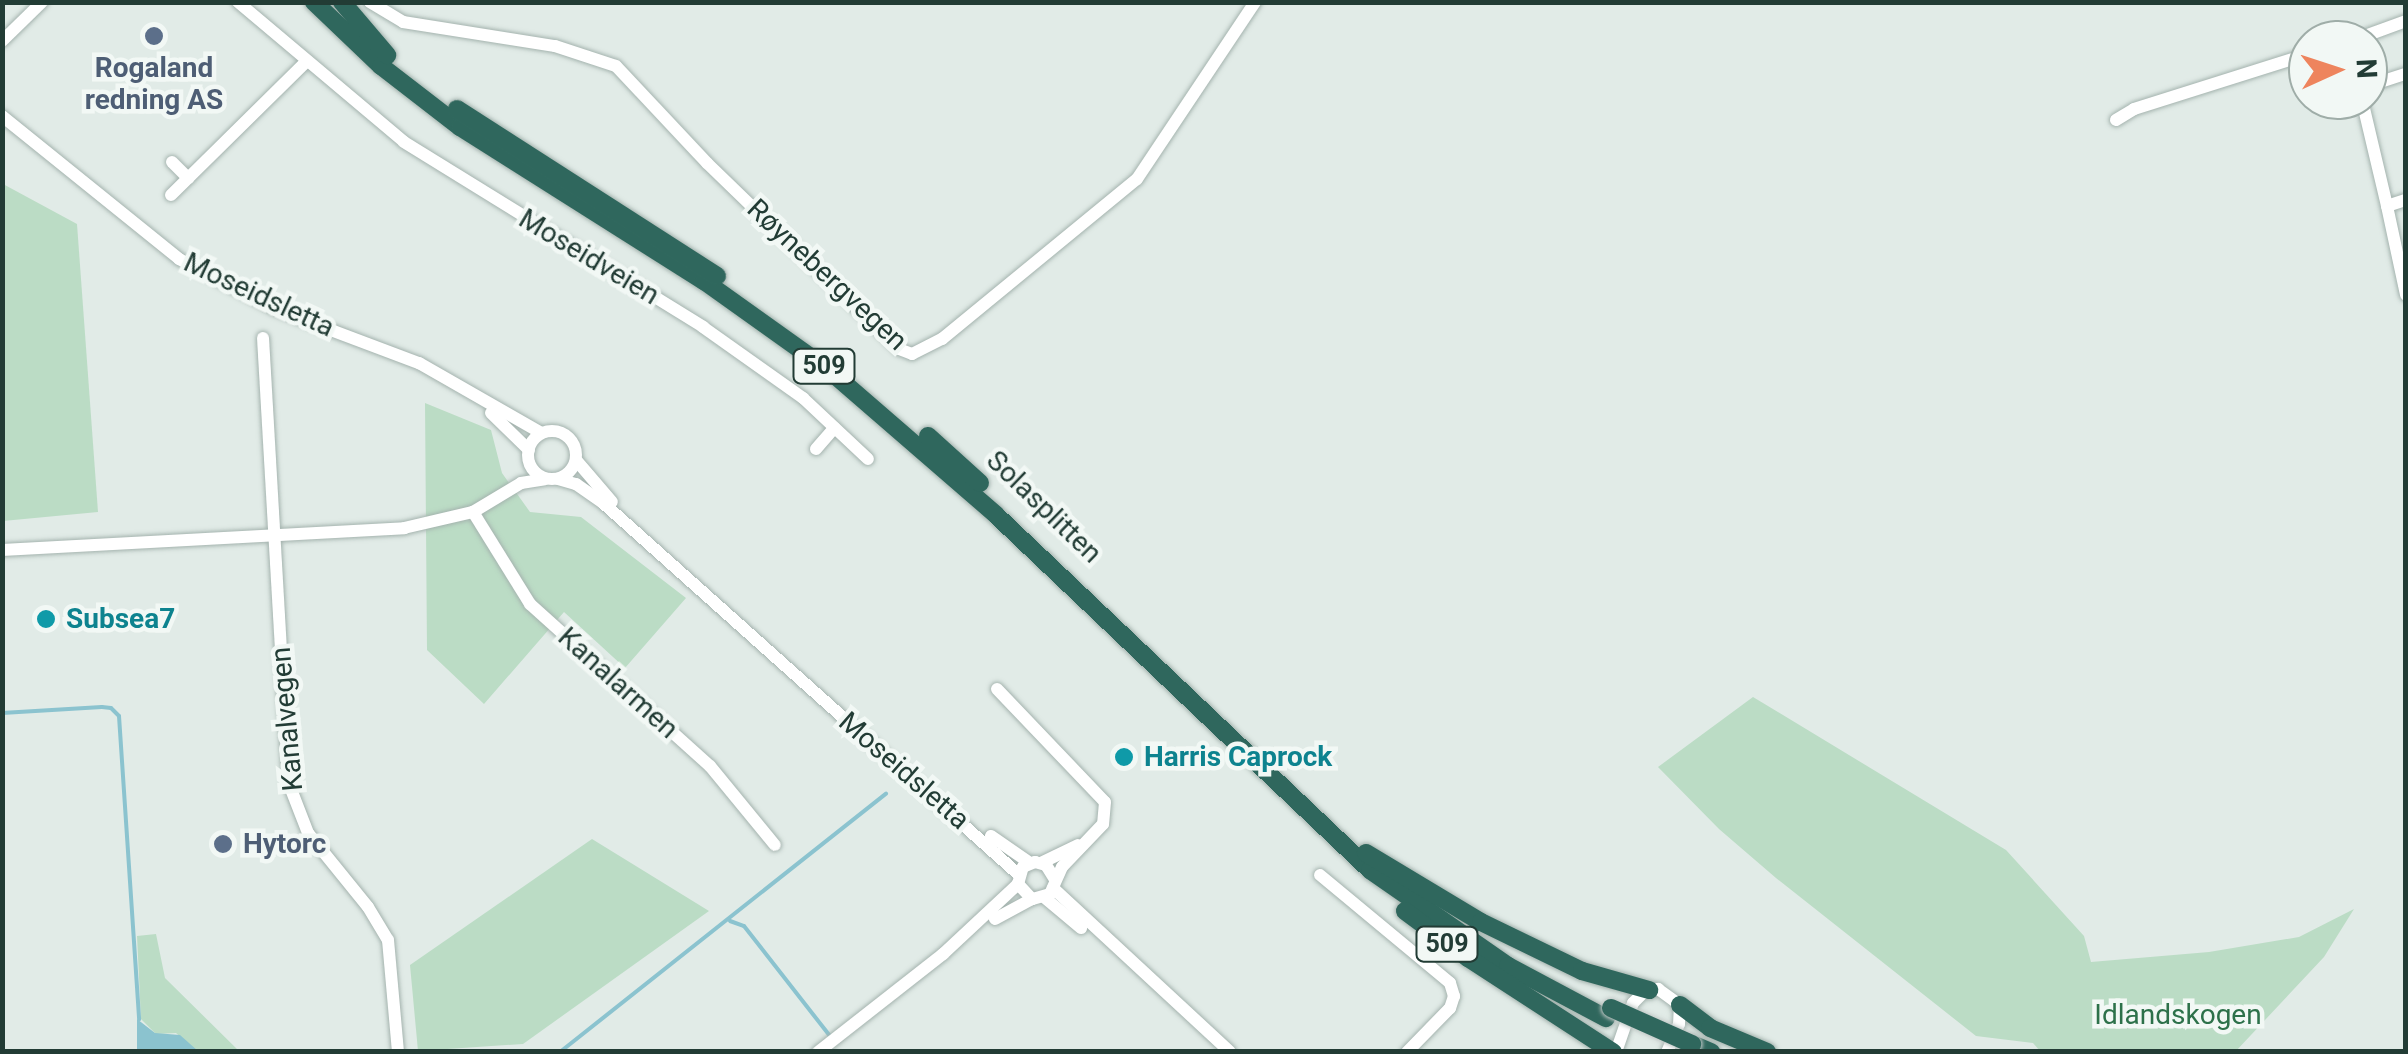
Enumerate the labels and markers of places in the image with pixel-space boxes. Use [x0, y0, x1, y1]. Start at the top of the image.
marker: Rogaland redning AS [143, 25, 165, 47]
place label: Rogaland redning AS [85, 51, 223, 117]
place label: Subsea7 [66, 602, 175, 636]
marker: Subsea7 [35, 608, 57, 630]
place label: Harris Caprock [1144, 740, 1332, 774]
marker: Harris Caprock [1113, 746, 1135, 768]
place label: Hytorc [243, 827, 326, 861]
marker: Hytorc [212, 833, 234, 855]

